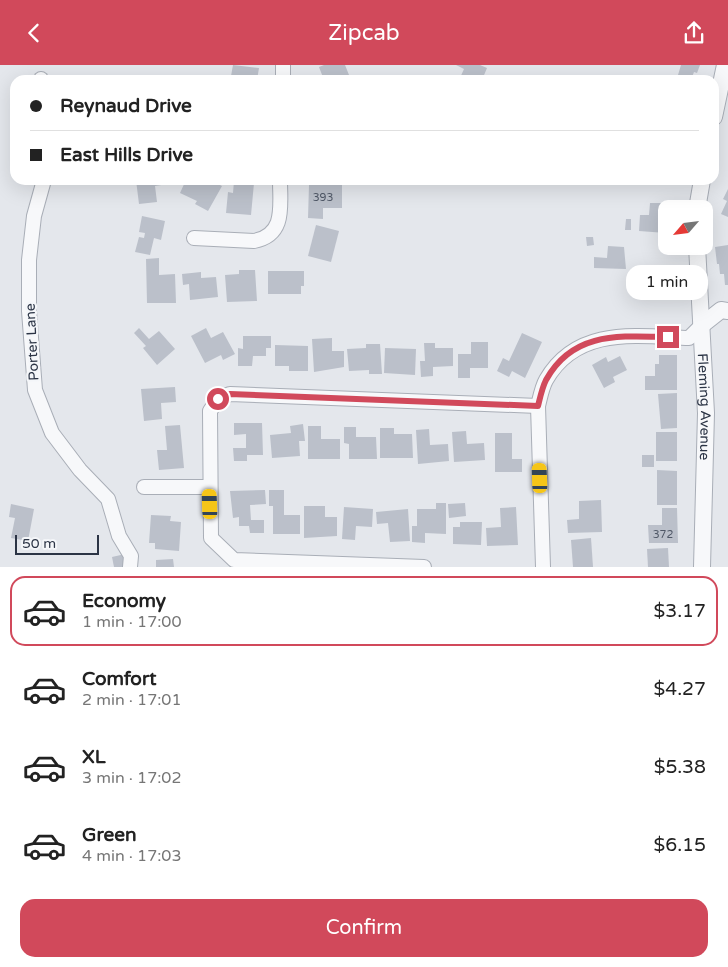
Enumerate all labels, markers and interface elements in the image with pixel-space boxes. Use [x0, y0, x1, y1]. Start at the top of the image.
icon: back [20, 19, 48, 47]
icon: share [680, 19, 708, 47]
text: Zipcab [328, 20, 400, 46]
text: Reynaud Drive [60, 95, 192, 117]
text: East Hills Drive [60, 144, 193, 166]
house number: 393 [313, 191, 333, 204]
north arrow [658, 200, 712, 255]
map controls [658, 200, 713, 255]
callout: 1 min [627, 265, 709, 299]
text: 1 min [646, 272, 688, 292]
street label: Porter Lane [21, 303, 43, 381]
route end [657, 326, 679, 348]
street label: Fleming Avenue [694, 353, 715, 461]
route start [207, 388, 229, 410]
car [531, 463, 548, 493]
car [201, 489, 218, 519]
house number: 372 [653, 528, 673, 541]
scale bar [15, 532, 99, 555]
text: 50 m [22, 535, 56, 552]
icon: car [22, 589, 67, 634]
text: Economy [82, 590, 166, 612]
text: $3.17 [654, 600, 706, 622]
text: 1 min · 17:00 [82, 612, 181, 632]
icon: car [22, 667, 67, 712]
text: Comfort [82, 668, 156, 690]
text: $4.27 [654, 678, 706, 700]
text: 2 min · 17:01 [82, 690, 181, 710]
icon: car [22, 745, 67, 790]
text: XL [82, 746, 106, 768]
text: $5.38 [654, 756, 706, 778]
text: 3 min · 17:02 [82, 768, 181, 788]
icon: car [22, 823, 67, 868]
text: Green [82, 824, 136, 846]
text: $6.15 [654, 834, 706, 856]
text: 4 min · 17:03 [82, 846, 181, 866]
button: Confirm [20, 899, 708, 957]

